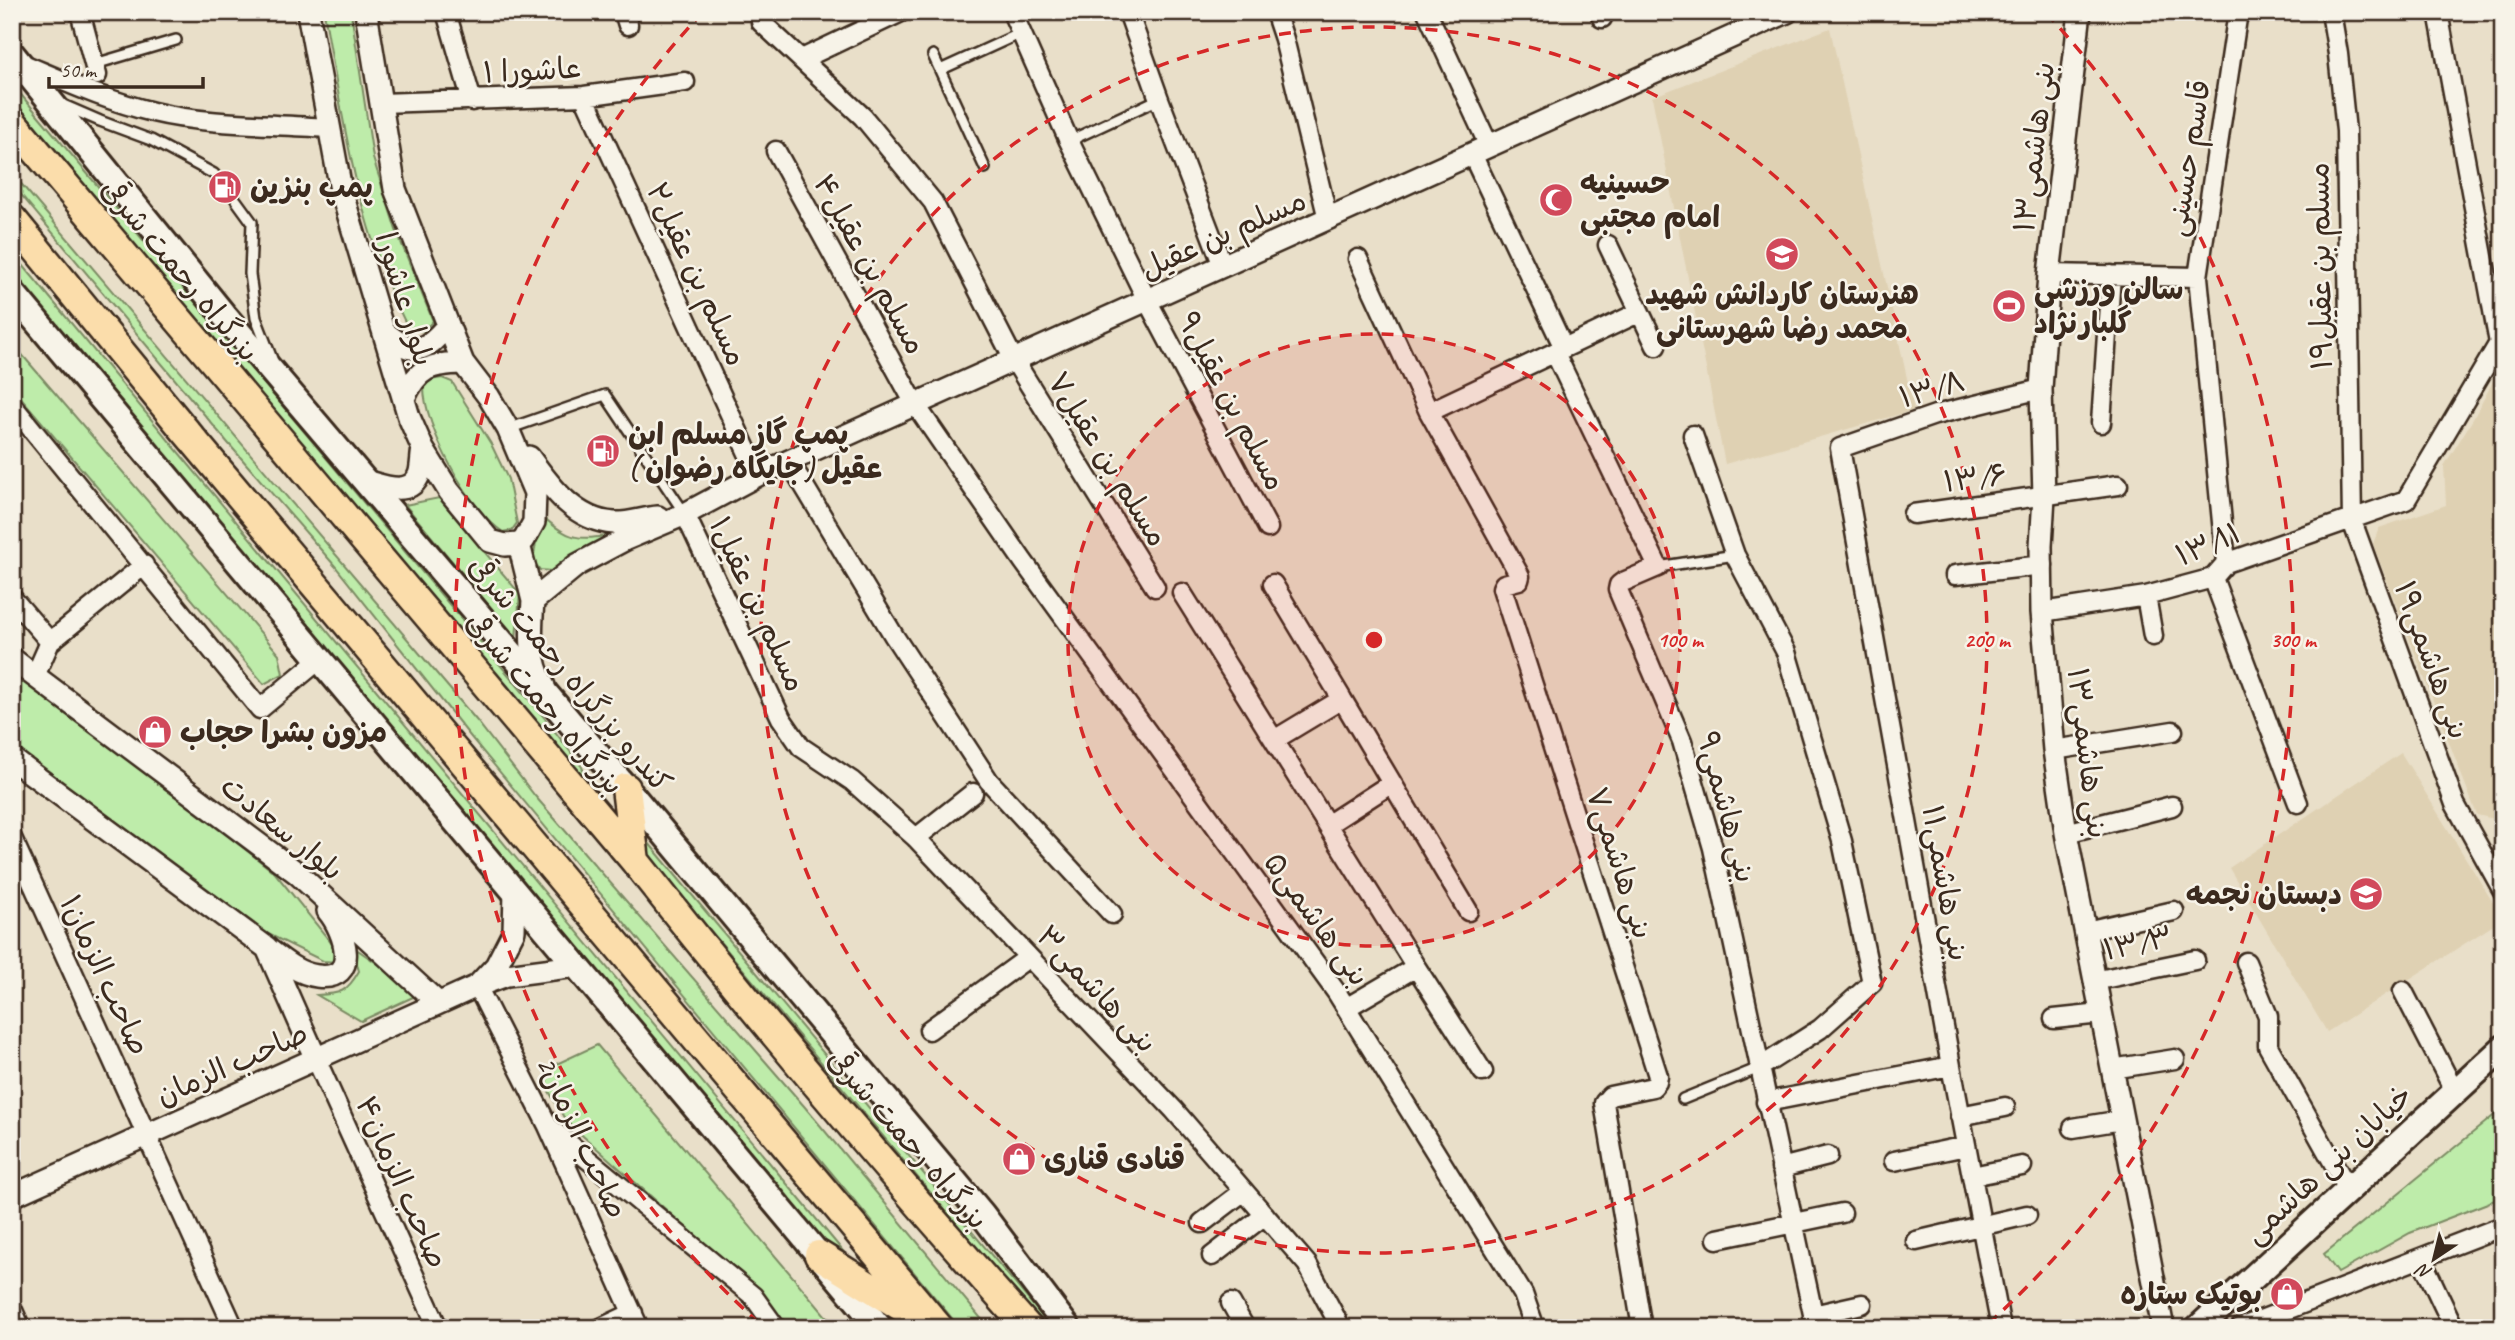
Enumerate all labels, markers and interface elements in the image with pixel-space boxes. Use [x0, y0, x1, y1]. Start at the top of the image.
scale bar [49, 46, 203, 90]
street label: عاشورا ۱ [482, 48, 582, 92]
text: 50 m [60, 57, 98, 83]
street label: بنی هاشمی۱۳ [2005, 60, 2063, 234]
street label: قاسم حسینی [2157, 77, 2222, 240]
street label: مسلم بن عقیل۱۹ [2299, 162, 2344, 370]
place label: حسینیه امام مجتبی [1580, 164, 1720, 239]
street label: مسلم بن عقیل۴ [802, 167, 935, 362]
fuel station icon: پمپ بنزین [206, 168, 244, 206]
place label: پمپ بنزین [250, 168, 373, 206]
street label: بزرگراه رحمت شرقی [92, 171, 268, 369]
street label: مسلم بن عقیل۲ [635, 176, 756, 373]
street label: مسلم بن عقیل [1134, 180, 1313, 290]
mosque icon: حسینیه امام مجتبی [1537, 181, 1575, 219]
street label: بلوار عاشورا [367, 227, 443, 371]
school or university icon: هنرستان کاردانش شهید محمد رضا شهرستانی [1763, 235, 1801, 273]
place label: سالن ورزشی گلبارنژاد [2034, 270, 2183, 342]
place label: هنرستان کاردانش شهید محمد رضا شهرستانی [1645, 275, 1919, 347]
sports icon: سالن ورزشی گلبارنژاد [1990, 287, 2028, 325]
street label: مسلم بن عقیل۹ [1166, 305, 1295, 498]
street label: ۱۳/۸ [1895, 362, 1969, 416]
street label: مسلم بن عقیل۷ [1037, 365, 1177, 555]
place label: پمپ گاز مسلم ابن عقیل (جایگاه رضوان ) [628, 415, 882, 487]
fuel station icon: پمپ گاز مسلم ابن عقیل (جایگاه رضوان ) [584, 432, 622, 470]
street label: ۱۳/۶ [1941, 455, 2009, 501]
street label: مسلم بن عقیل۱ [698, 510, 815, 699]
street label: ۱۳/۱۱ [2170, 513, 2246, 575]
street label: کندرو بزرگراه رحمت شرقی [461, 548, 679, 800]
street label: بنی هاشمی۱۹ [2386, 576, 2478, 744]
street label: بزرگراه رحمت شرقی [458, 604, 632, 802]
text: 100 m [1657, 627, 1705, 653]
text: 200 m [1964, 627, 2012, 653]
text: 300 m [2270, 627, 2318, 653]
centre of rings [1362, 628, 1386, 652]
street label: بنی هاشمی۱۳ [2059, 666, 2117, 840]
shop icon: مزون بشرا حجاب [136, 713, 174, 751]
place label: مزون بشرا حجاب [180, 713, 387, 751]
street label: بنی هاشمی۹ [1689, 727, 1765, 887]
street label: بلوار سعادت [213, 767, 351, 889]
street label: بنی هاشمی۷ [1578, 782, 1662, 944]
street label: بنی هاشمی۱۱ [1914, 802, 1978, 964]
street label: بنی هاشمی۵ [1256, 844, 1378, 994]
place label: دبستان نجمه [2186, 875, 2342, 913]
school or university icon: دبستان نجمه [2347, 875, 2385, 913]
street label: صاحب الزمان۱ [51, 889, 159, 1061]
street label: بنی هاشمی۳ [1028, 917, 1166, 1061]
street label: ۱۳/۳ [2100, 917, 2176, 969]
street label: صاحب الزمان [150, 1014, 314, 1114]
street label: بزرگراه رحمت شرقی [819, 1041, 997, 1237]
street label: 2صاحب الزمان [528, 1049, 636, 1225]
street label: خیابان بنی هاشمی [2236, 1076, 2420, 1252]
street label: صاحب الزمان۴ [347, 1090, 457, 1274]
shop icon: قنادی قناری [1000, 1140, 1038, 1178]
place label: قنادی قناری [1044, 1140, 1185, 1178]
north arrow [2400, 1224, 2470, 1294]
text: N [2410, 1257, 2437, 1285]
place label: بوتیک ستاره [2120, 1275, 2262, 1313]
shop icon: بوتیک ستاره [2268, 1275, 2306, 1313]

